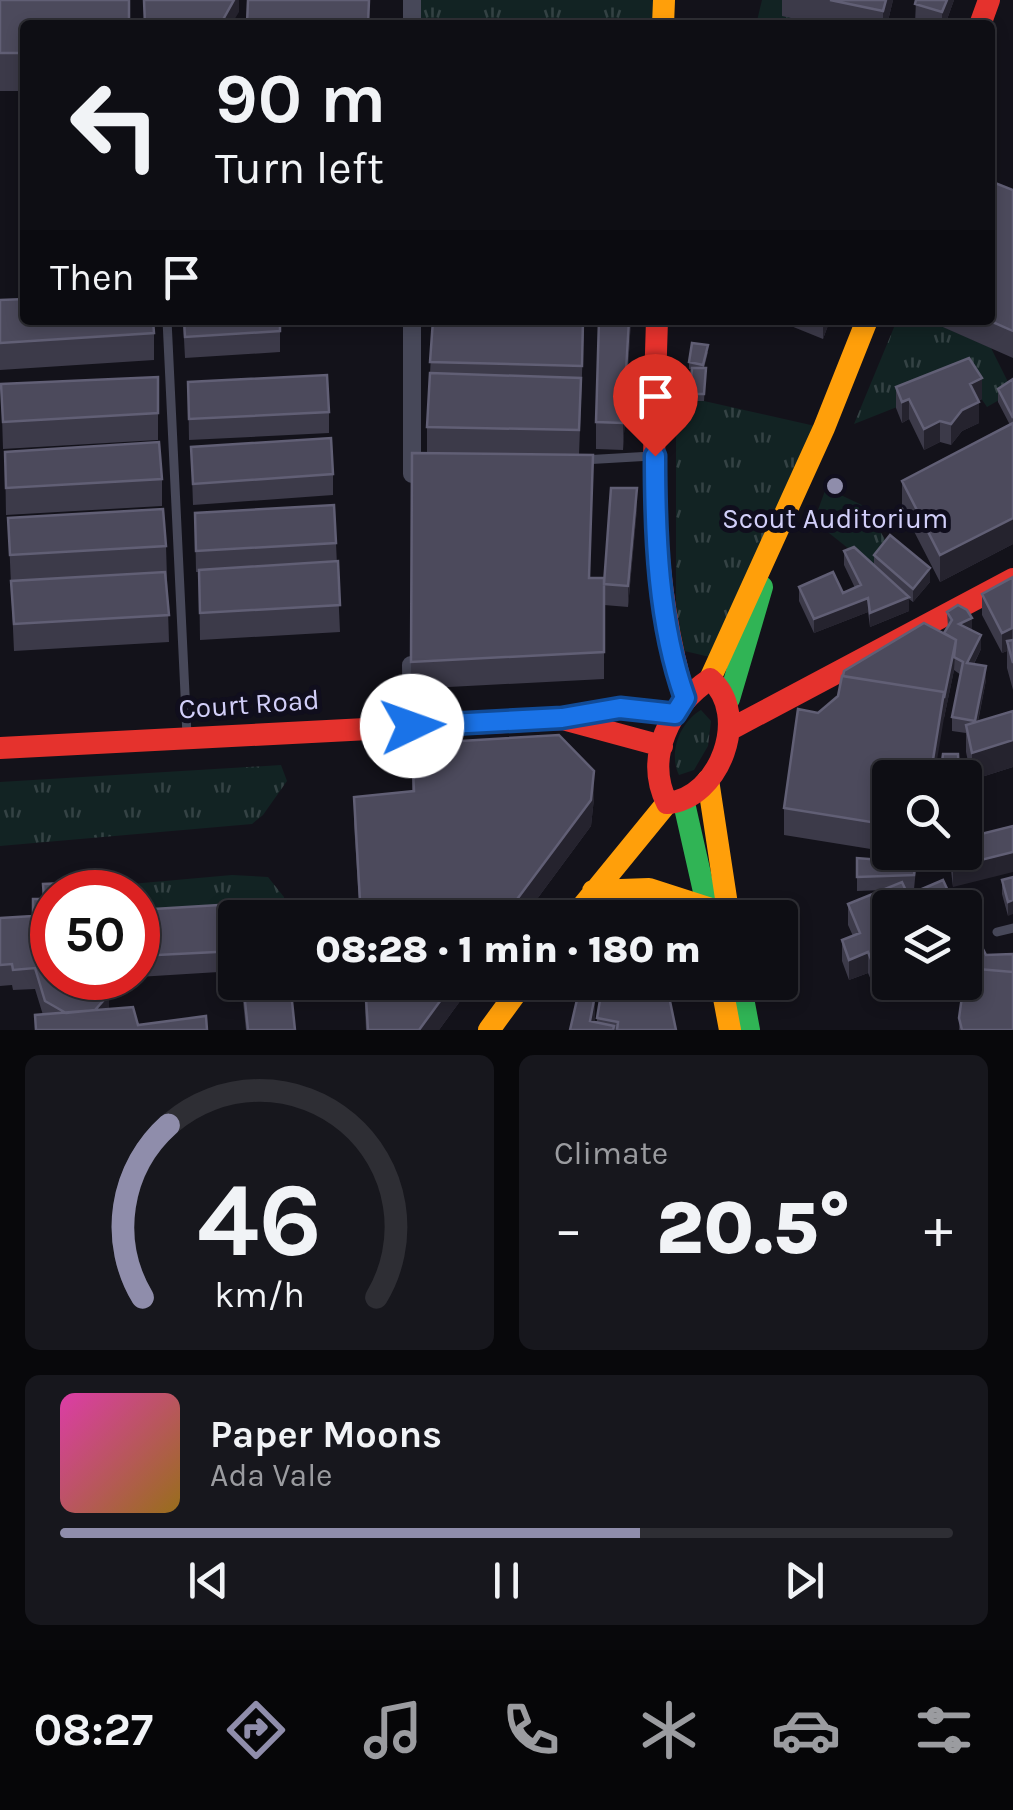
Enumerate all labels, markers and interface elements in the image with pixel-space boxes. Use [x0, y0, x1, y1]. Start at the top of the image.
text: 90 m [215, 58, 386, 140]
icon: left [50, 60, 180, 190]
text: Turn left [215, 142, 384, 194]
icon: arrive [154, 250, 209, 305]
text: Then [50, 255, 134, 300]
pin [613, 354, 698, 457]
icon: arrive [628, 369, 683, 424]
marker: Scout Auditorium [824, 475, 846, 497]
place label: Scout Auditorium [722, 502, 948, 535]
position arrow [360, 674, 464, 778]
street label: Court Road [177, 683, 321, 725]
map controls [872, 760, 982, 1000]
button: search [872, 760, 982, 870]
speed limit sign: 50 [30, 870, 160, 1000]
button: layers [872, 890, 982, 1000]
text: 08:28 · 1 min · 180 m [315, 927, 701, 972]
text: Climate [554, 1135, 668, 1172]
text: 46 [197, 1160, 322, 1281]
text: 20.5° [656, 1184, 851, 1272]
text: − [554, 1197, 583, 1261]
text: + [924, 1197, 953, 1261]
text: km/h [214, 1274, 305, 1316]
text: Paper Moons [210, 1412, 442, 1457]
text: Ada Vale [210, 1457, 333, 1494]
icon: previous [181, 1553, 236, 1608]
icon: pause [479, 1553, 534, 1608]
icon: next [777, 1553, 832, 1608]
icon: directions [221, 1695, 291, 1765]
icon: music [358, 1695, 428, 1765]
icon: phone [496, 1695, 566, 1765]
icon: climate [634, 1695, 704, 1765]
icon: car [771, 1695, 841, 1765]
icon: filters [909, 1695, 979, 1765]
text: 08:27 [34, 1704, 153, 1756]

